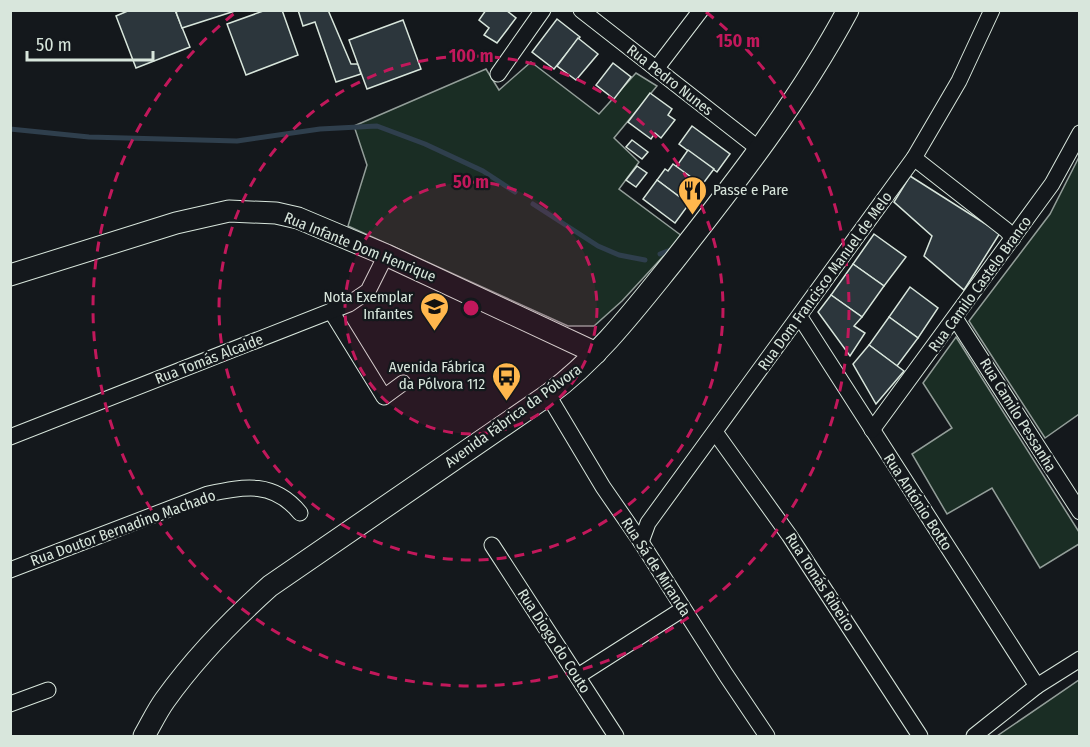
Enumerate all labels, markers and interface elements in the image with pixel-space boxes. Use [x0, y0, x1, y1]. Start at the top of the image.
scale bar [27, 24, 153, 62]
text: 150 m [716, 30, 760, 52]
text: 50 m [36, 34, 72, 56]
street label: Rua Pedro Nunes [623, 41, 717, 119]
text: 100 m [449, 45, 493, 67]
text: 50 m [453, 171, 489, 193]
restaurant icon: Passe e Pare [676, 174, 708, 216]
place label: Passe e Pare [713, 181, 788, 199]
street label: Rua Dom Francisco Manuel de Melo [754, 188, 896, 374]
street label: Rua Infante Dom Henrique [281, 208, 439, 286]
street label: Rua Camilo Castelo Branco [925, 213, 1035, 355]
place label: Nota Exemplar Infantes [323, 288, 414, 323]
school or university icon: Nota Exemplar Infantes [418, 290, 450, 332]
centre of rings [461, 298, 481, 318]
street label: Rua Tomás Alcaide [152, 330, 266, 388]
street label: Rua Camilo Pessanha [976, 355, 1060, 475]
place label: Avenida Fábrica da Pólvora 112 [389, 358, 485, 393]
street label: Avenida Fábrica da Pólvora [441, 360, 585, 472]
bus stop icon: Avenida Fábrica da Pólvora 112 [490, 360, 522, 402]
street label: Rua António Botto [880, 450, 956, 554]
street label: Rua Doutor Bernadino Machado [28, 486, 218, 570]
street label: Rua Sá de Miranda [617, 514, 695, 620]
street label: Rua Tomás Ribeiro [782, 530, 858, 635]
street label: Rua Diogo do Couto [514, 586, 594, 697]

